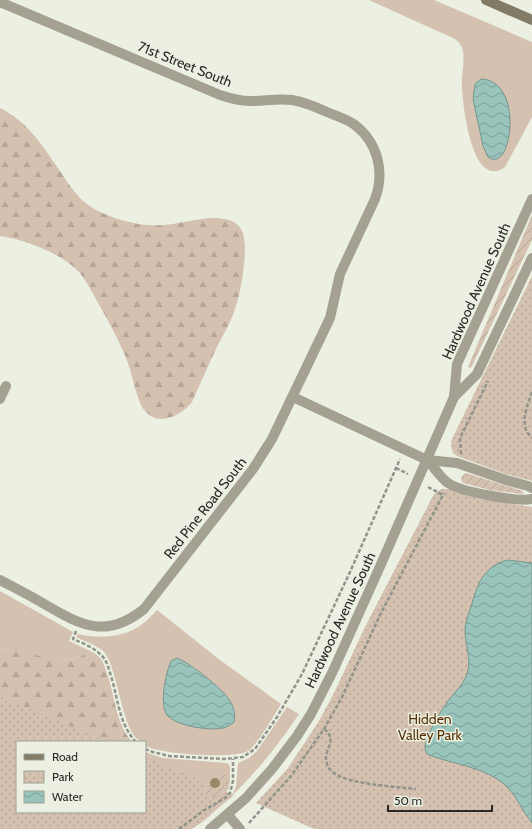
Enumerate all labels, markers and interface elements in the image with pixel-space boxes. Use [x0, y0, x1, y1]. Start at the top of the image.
street label: 71st Street South [135, 37, 235, 91]
street label: Hardwood Avenue South [438, 220, 514, 362]
street label: Red Pine Road South [160, 453, 250, 563]
street label: Hardwood Avenue South [301, 549, 379, 691]
park label: Hidden Valley Park [398, 710, 463, 744]
legend [16, 741, 146, 813]
text: Road [52, 749, 78, 764]
text: Park [52, 769, 74, 784]
scale bar [388, 787, 492, 813]
text: Water [52, 789, 83, 804]
text: 50 m [394, 793, 422, 808]

